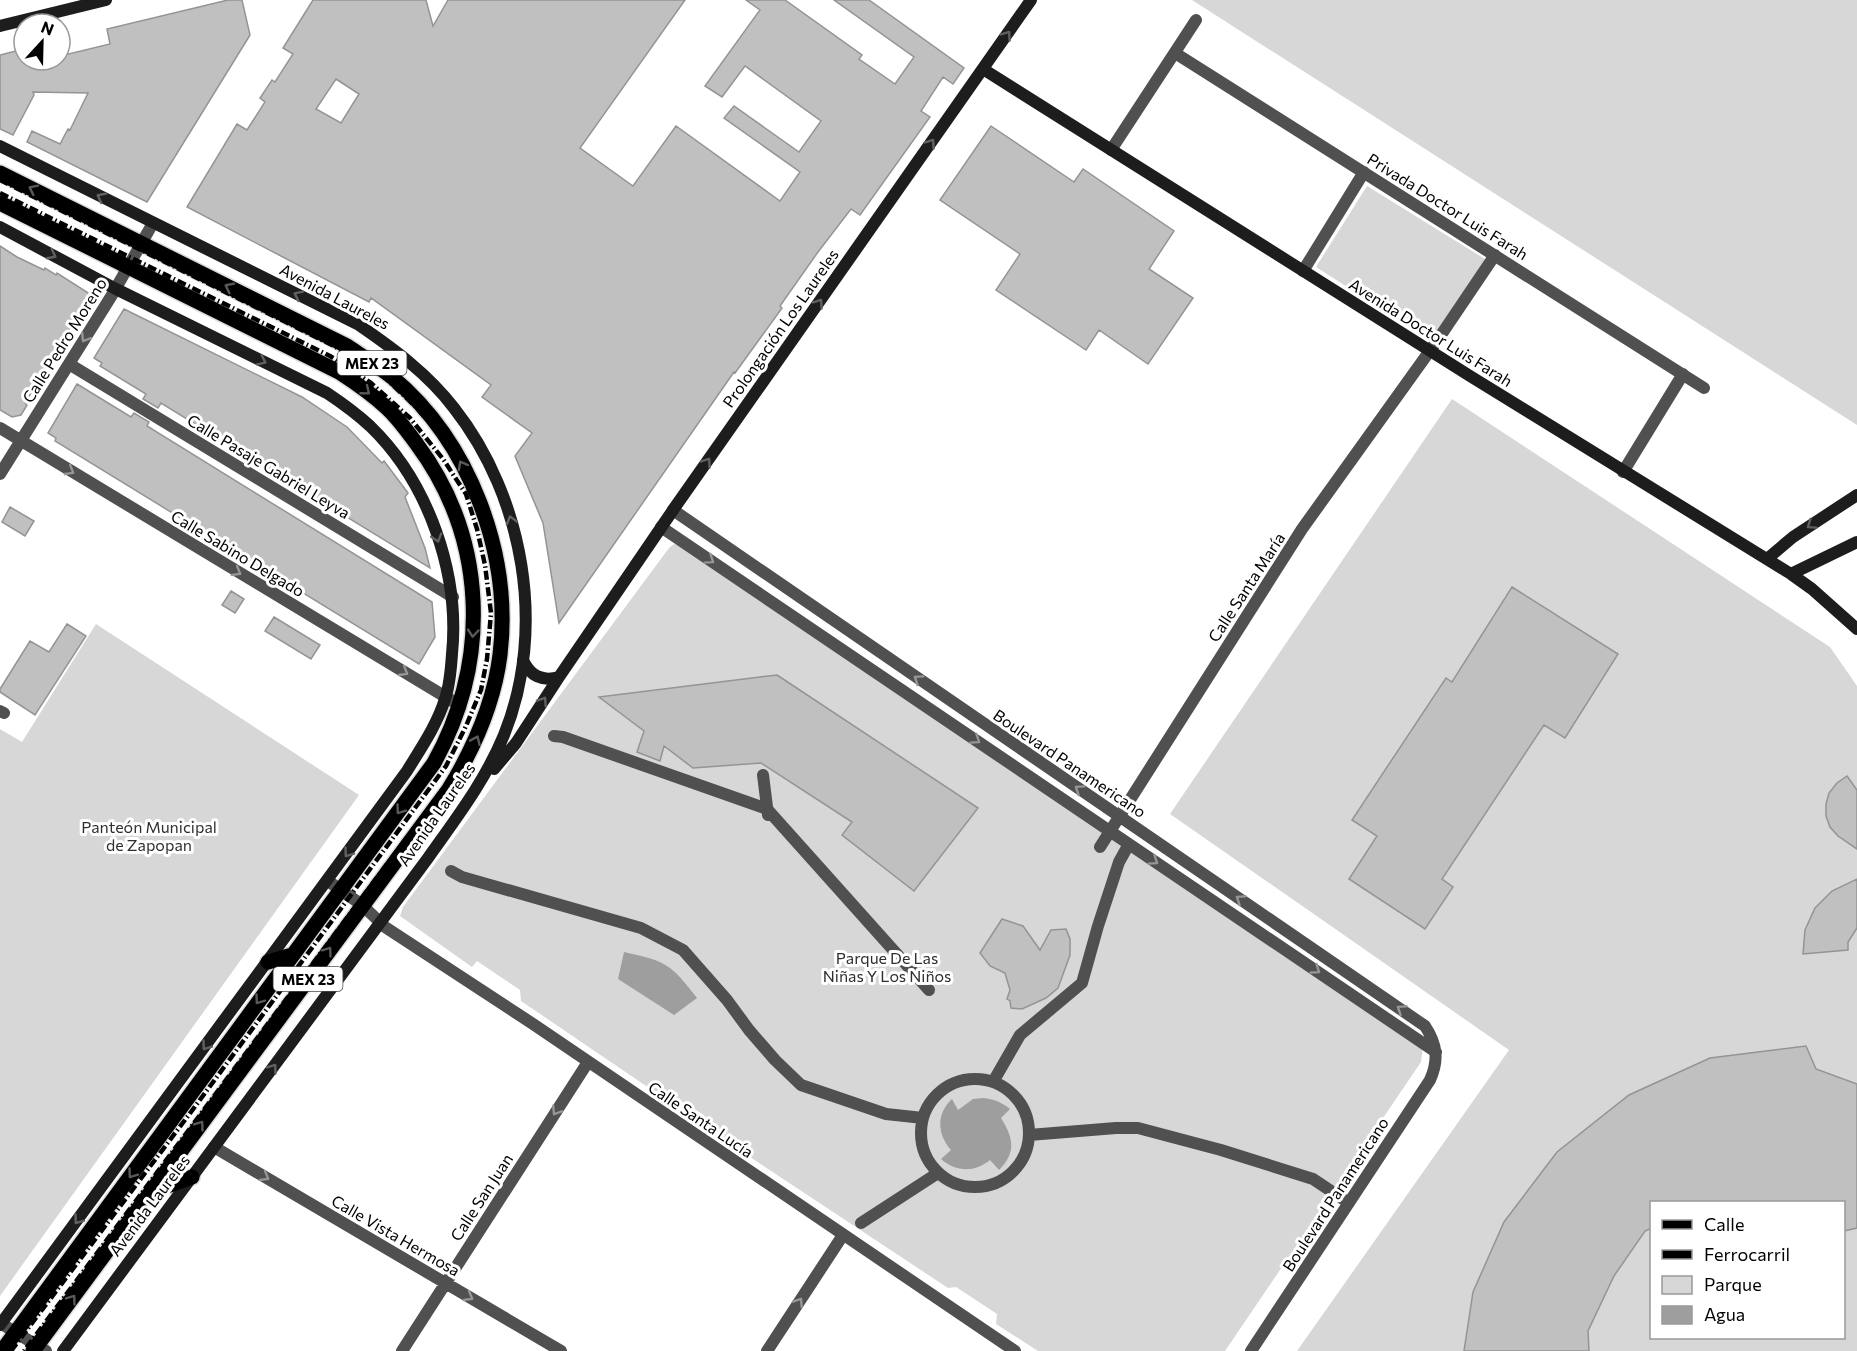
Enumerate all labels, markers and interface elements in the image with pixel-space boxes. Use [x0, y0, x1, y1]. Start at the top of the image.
north arrow [12, 12, 72, 72]
text: N [39, 17, 57, 39]
one-way arrow [1000, 30, 1011, 41]
one-way arrow [924, 139, 935, 150]
street label: Privada Doctor Luis Farah [1364, 149, 1532, 263]
one-way arrow [28, 185, 39, 196]
one-way arrow [96, 192, 107, 204]
street label: Prolongación Los Laureles [718, 245, 842, 411]
one-way arrow [45, 248, 56, 259]
street label: Avenida Laureles [277, 259, 393, 333]
street label: Calle Pedro Moreno [18, 274, 110, 406]
street label: Avenida Doctor Luis Farah [1346, 274, 1516, 390]
one-way arrow [224, 283, 235, 294]
one-way arrow [294, 291, 304, 302]
one-way arrow [812, 298, 823, 309]
one-way arrow [80, 332, 92, 342]
road number: MEX 23 [338, 351, 406, 375]
one-way arrow [256, 354, 267, 365]
one-way arrow [359, 383, 370, 394]
street label: Calle Pasaje Gabriel Leyva [184, 410, 354, 522]
one-way arrow [700, 458, 711, 469]
one-way arrow [458, 461, 469, 472]
one-way arrow [64, 464, 74, 475]
street label: Calle Sabino Delgado [168, 506, 308, 600]
one-way arrow [506, 515, 518, 526]
one-way arrow [1806, 518, 1817, 529]
street label: Calle Santa María [1204, 529, 1288, 645]
one-way arrow [430, 532, 442, 543]
one-way arrow [704, 552, 714, 564]
one-way arrow [231, 564, 241, 576]
one-way arrow [467, 628, 480, 637]
one-way arrow [398, 665, 408, 677]
one-way arrow [914, 675, 925, 686]
one-way arrow [536, 697, 547, 708]
street label: Boulevard Panamericano [990, 705, 1150, 821]
one-way arrow [969, 733, 980, 744]
one-way arrow [468, 736, 480, 747]
street label: Avenida Laureles [393, 759, 479, 869]
one-way arrow [1075, 785, 1086, 796]
one-way arrow [396, 803, 407, 814]
park label: Panteón Municipal de Zapopan [81, 817, 217, 854]
one-way arrow [344, 847, 355, 858]
one-way arrow [1148, 854, 1159, 865]
one-way arrow [1236, 895, 1247, 906]
one-way arrow [321, 947, 332, 958]
park label: Parque De Las Niñas Y Los Niños [823, 948, 951, 985]
one-way arrow [1309, 963, 1320, 974]
road number: MEX 23 [274, 967, 342, 991]
one-way arrow [256, 994, 267, 1005]
one-way arrow [1397, 1005, 1408, 1016]
one-way arrow [202, 1039, 213, 1050]
one-way arrow [266, 1063, 277, 1074]
street label: Calle Santa Lucía [645, 1077, 757, 1161]
one-way arrow [552, 1104, 563, 1115]
street label: Boulevard Panamericano [1278, 1113, 1392, 1275]
one-way arrow [193, 1121, 204, 1132]
street label: Calle San Juan [446, 1150, 516, 1244]
street label: Avenida Laureles [105, 1151, 193, 1259]
one-way arrow [128, 1168, 139, 1179]
one-way arrow [259, 1170, 269, 1181]
street label: Calle Vista Hermosa [328, 1190, 464, 1280]
legend [1650, 1201, 1845, 1339]
one-way arrow [74, 1213, 85, 1224]
text: Calle [1704, 1213, 1744, 1235]
text: Ferrocarril [1704, 1243, 1790, 1265]
text: Parque [1704, 1273, 1762, 1295]
one-way arrow [463, 1290, 473, 1301]
one-way arrow [65, 1295, 76, 1306]
one-way arrow [791, 1298, 803, 1308]
text: Agua [1704, 1303, 1745, 1325]

